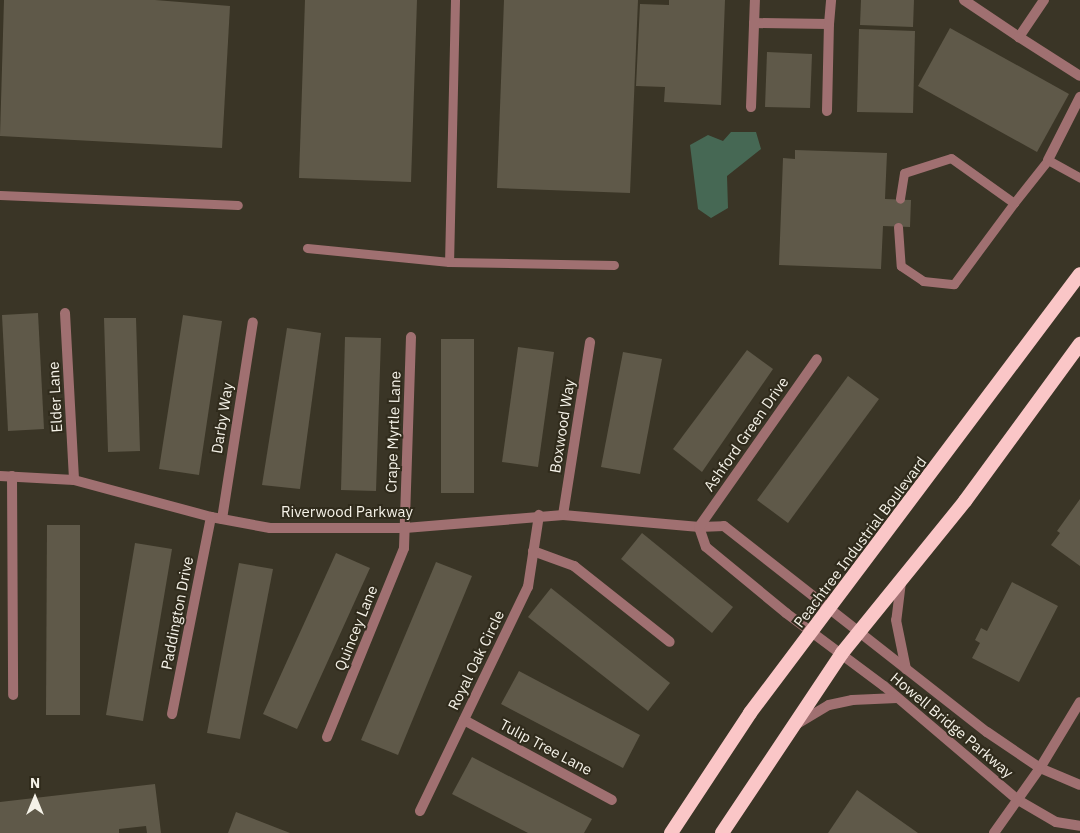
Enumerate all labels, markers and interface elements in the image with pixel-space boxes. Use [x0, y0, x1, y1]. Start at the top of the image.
street label: Elder Lane [44, 361, 66, 433]
street label: Crape Myrtle Lane [382, 371, 404, 493]
street label: Ashford Green Drive [700, 373, 792, 495]
street label: Boxwood Way [546, 378, 578, 474]
street label: Darby Way [207, 381, 237, 455]
street label: Peachtree Industrial Boulevard [790, 453, 930, 631]
street label: Riverwood Parkway [281, 503, 413, 521]
street label: Paddington Drive [157, 555, 197, 671]
street label: Quincey Lane [331, 583, 381, 673]
street label: Royal Oak Circle [444, 607, 508, 713]
street label: Howell Bridge Parkway [887, 668, 1017, 782]
street label: Tulip Tree Lane [497, 715, 595, 779]
north arrow [10, 773, 60, 823]
text: N [30, 774, 40, 792]

